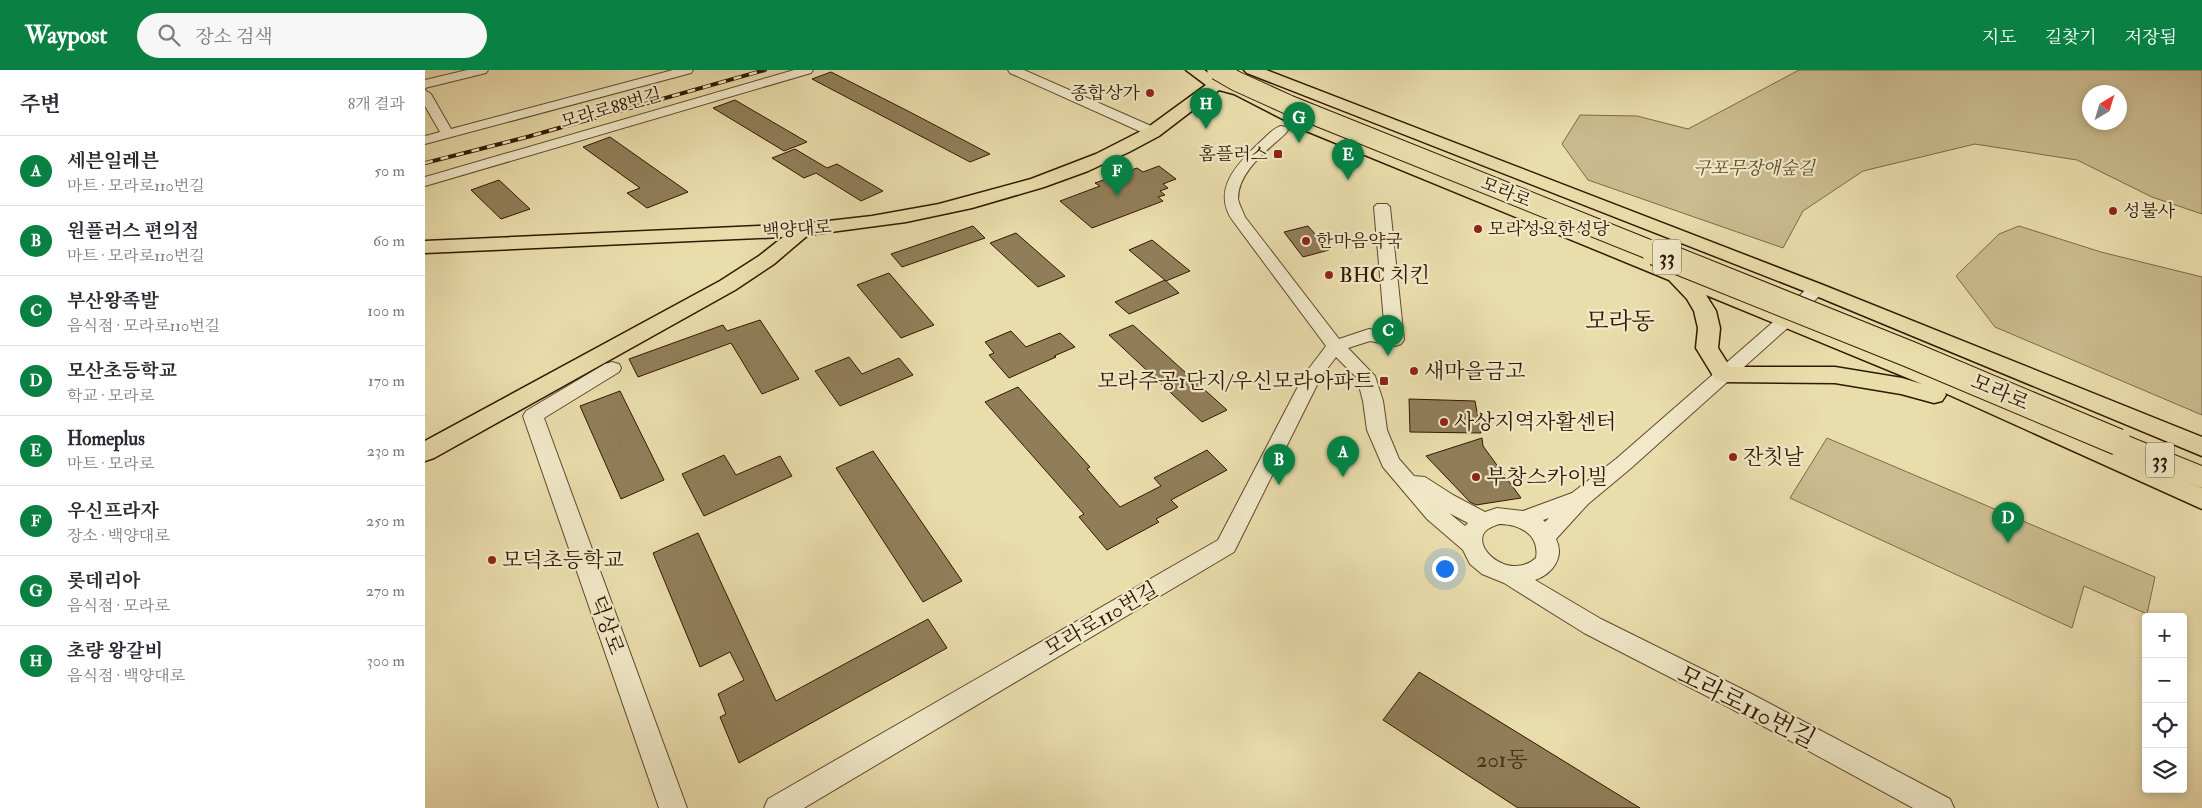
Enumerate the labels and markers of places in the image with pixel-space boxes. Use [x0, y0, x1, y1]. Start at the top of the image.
place label: 종합상가 [1070, 82, 1141, 105]
marker: 종합상가 [1144, 87, 1156, 99]
pin: H [1190, 88, 1222, 129]
pin: G [1283, 102, 1315, 143]
pin: E [1332, 139, 1364, 180]
place label: 홈플러스 [1198, 143, 1269, 166]
marker: 홈플러스 [1272, 148, 1284, 160]
pin: F [1101, 155, 1133, 196]
place label: 성불사 [2123, 200, 2176, 223]
marker: 성불사 [2107, 205, 2119, 217]
place label: 모라성요한성당 [1488, 218, 1610, 241]
marker: 모라성요한성당 [1472, 223, 1484, 235]
place label: 한마음약국 [1316, 230, 1403, 253]
marker: 한마음약국 [1300, 235, 1312, 247]
place label: BHC 치킨 [1339, 262, 1430, 289]
marker: BHC 치킨 [1323, 269, 1335, 281]
pin: C [1372, 315, 1404, 356]
place label: 새마을금고 [1424, 358, 1525, 385]
marker: 새마을금고 [1408, 365, 1420, 377]
place label: 모라주공1단지/우신모라아파트 [1097, 368, 1374, 395]
marker: 모라주공1단지/우신모라아파트 [1378, 375, 1390, 387]
place label: 사상지역자활센터 [1454, 409, 1616, 436]
marker: 사상지역자활센터 [1438, 416, 1450, 428]
pin: A [1327, 436, 1359, 477]
pin: B [1263, 444, 1295, 485]
place label: 잔칫날 [1743, 444, 1805, 471]
marker: 잔칫날 [1727, 451, 1739, 463]
place label: 부창스카이빌 [1486, 464, 1608, 491]
marker: 부창스카이빌 [1470, 471, 1482, 483]
pin: D [1992, 502, 2024, 543]
place label: 모덕초등학교 [502, 547, 624, 574]
marker: 모덕초등학교 [486, 554, 498, 566]

